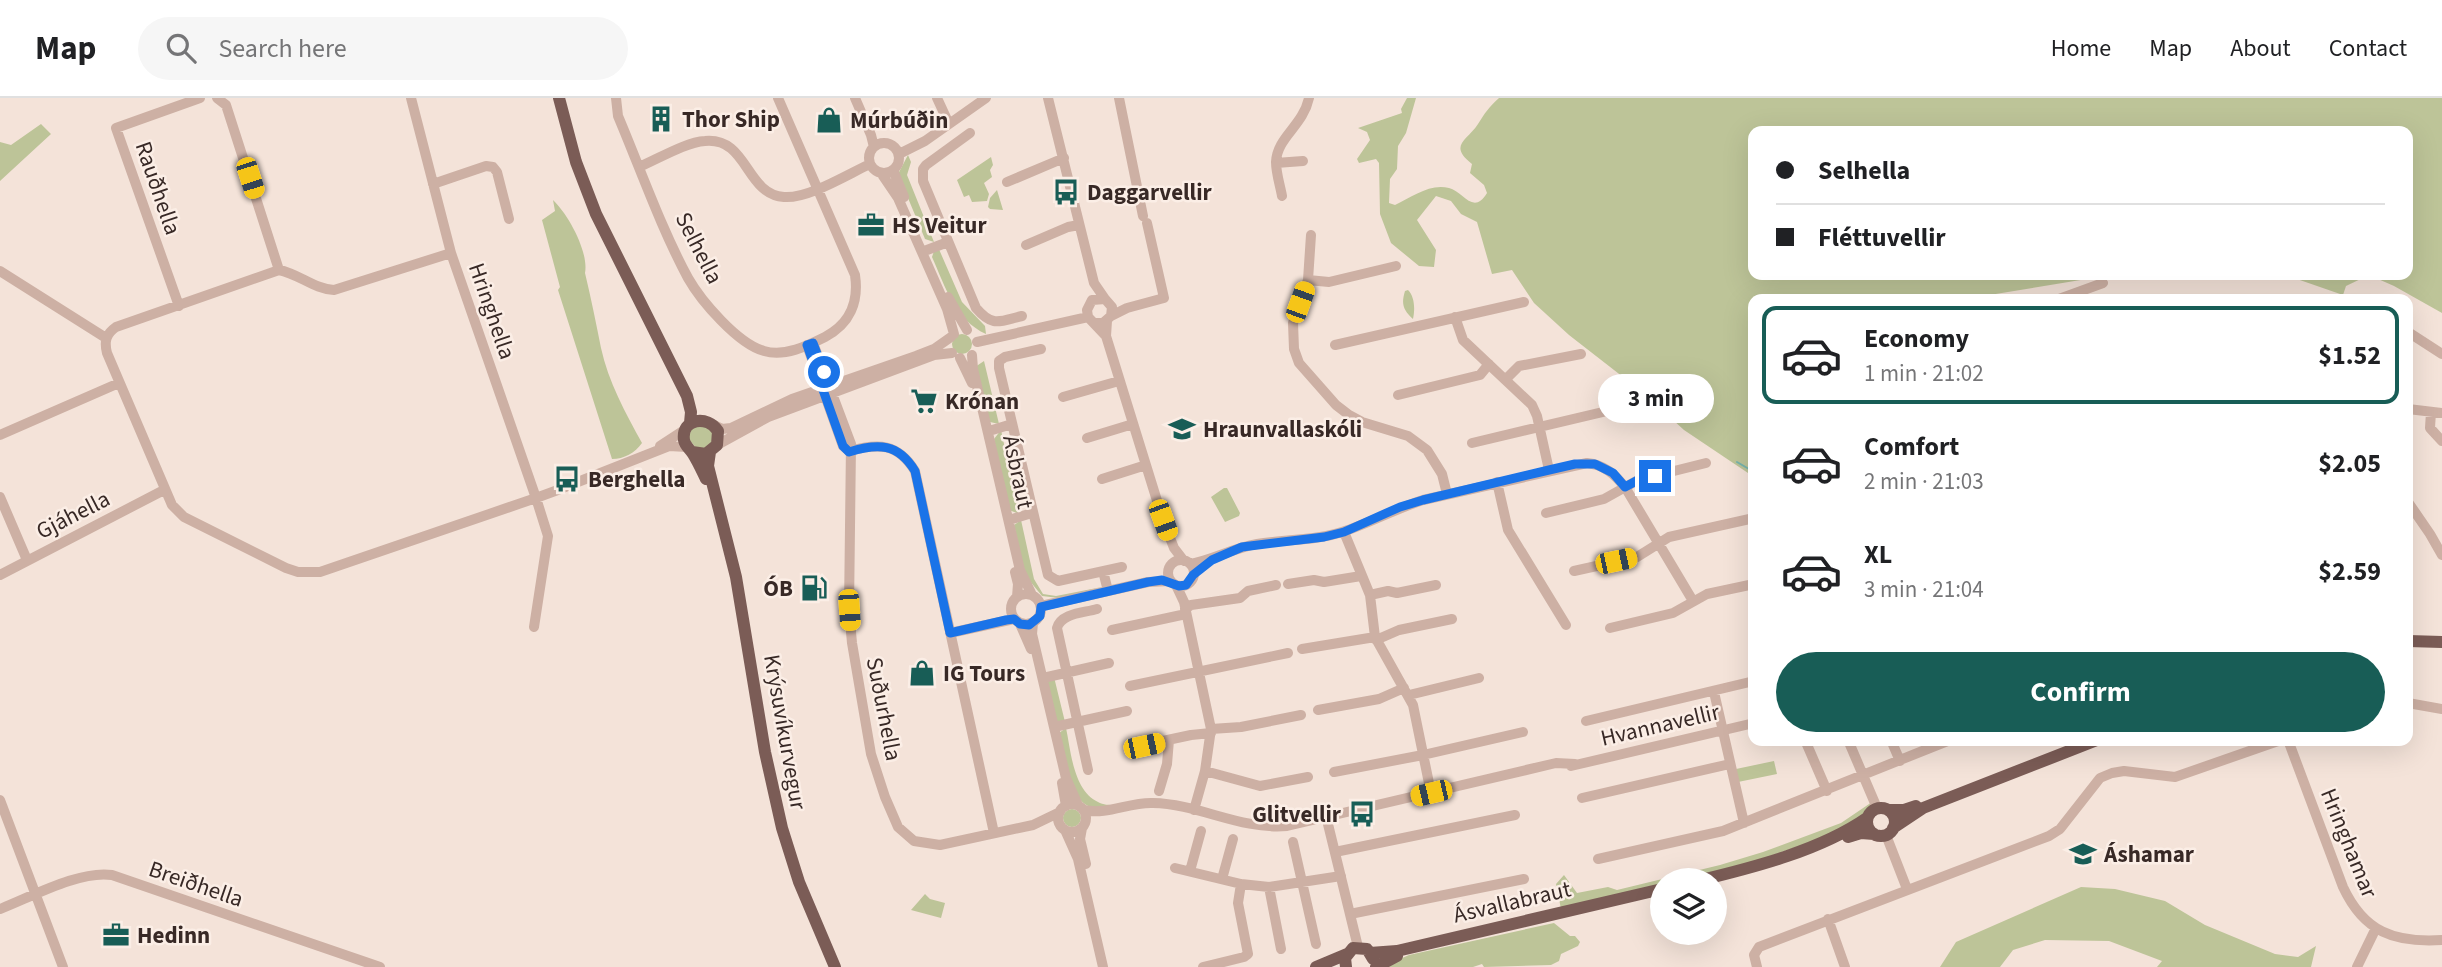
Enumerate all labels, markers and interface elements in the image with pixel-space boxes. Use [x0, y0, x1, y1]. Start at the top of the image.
search box [138, 17, 628, 80]
text: Map [35, 25, 96, 72]
icon: search [162, 29, 200, 67]
text: Search here [218, 30, 347, 67]
text: Home [2051, 31, 2111, 66]
text: Map [2149, 31, 2192, 66]
text: About [2230, 31, 2291, 66]
text: Contact [2329, 31, 2407, 66]
place label: Thor Ship [682, 103, 780, 136]
building icon: Thor Ship [646, 104, 676, 134]
place label: Múrbúðin [850, 104, 948, 137]
shop icon: Múrbúðin [814, 105, 844, 135]
street label: Rauðhella [127, 137, 189, 239]
text: Selhella [1818, 152, 1910, 189]
car [234, 155, 267, 201]
place label: Daggarvellir [1087, 176, 1213, 209]
bus stop icon: Daggarvellir [1051, 177, 1081, 207]
street label: Selhella [667, 206, 731, 290]
place label: HS Veitur [892, 209, 987, 242]
office icon: HS Veitur [856, 210, 886, 240]
text: Fléttuvellir [1818, 219, 1946, 256]
street label: Hringhella [460, 258, 524, 364]
car [1283, 279, 1318, 325]
text: Economy [1864, 320, 1969, 357]
icon: car [1780, 324, 1843, 387]
text: $1.52 [2318, 337, 2381, 374]
route start [808, 356, 840, 388]
text: 1 min · 21:02 [1864, 357, 1984, 390]
callout: 3 min [1597, 374, 1713, 424]
text: 3 min [1628, 382, 1684, 415]
place label: Krónan [945, 385, 1019, 418]
supermarket icon: Krónan [909, 386, 939, 416]
place label: Hraunvallaskóli [1203, 413, 1362, 446]
school or university icon: Hraunvallaskóli [1167, 414, 1197, 444]
text: Comfort [1864, 428, 1959, 465]
street label: Ásbraut [994, 432, 1042, 512]
icon: car [1780, 432, 1843, 495]
text: $2.05 [2318, 445, 2381, 482]
route end [1639, 460, 1671, 492]
place label: Berghella [588, 463, 685, 496]
bus stop icon: Berghella [552, 464, 582, 494]
text: 2 min · 21:03 [1864, 465, 1984, 498]
street label: Gjáhella [30, 482, 116, 548]
car [1146, 497, 1181, 543]
text: XL [1864, 536, 1892, 573]
icon: car [1780, 540, 1843, 603]
car [1594, 546, 1639, 576]
text: $2.59 [2318, 553, 2381, 590]
place label: ÓB [763, 572, 793, 605]
fuel station icon: ÓB [799, 573, 829, 603]
text: 3 min · 21:04 [1864, 573, 1984, 606]
car [838, 588, 861, 632]
street label: Krýsuvíkurvegur [755, 652, 815, 813]
button: Confirm [1776, 652, 2385, 732]
street label: Suðurhella [858, 654, 910, 764]
place label: IG Tours [943, 657, 1025, 690]
shop icon: IG Tours [907, 658, 937, 688]
street label: Hvannavellir [1597, 695, 1724, 755]
car [1122, 731, 1167, 761]
car [1409, 778, 1454, 808]
street label: Hringhamar [2312, 783, 2386, 904]
place label: Glitvellir [1252, 798, 1342, 831]
bus stop icon: Glitvellir [1347, 799, 1377, 829]
place label: Áshamar [2103, 838, 2195, 871]
school or university icon: Áshamar [2068, 839, 2098, 869]
street label: Breiðhella [144, 852, 248, 916]
map controls [1650, 868, 1727, 945]
button: layers [1650, 868, 1727, 945]
street label: Ásvallabraut [1450, 872, 1574, 932]
place label: Hedinn [137, 919, 210, 952]
office icon: Hedinn [101, 920, 131, 950]

